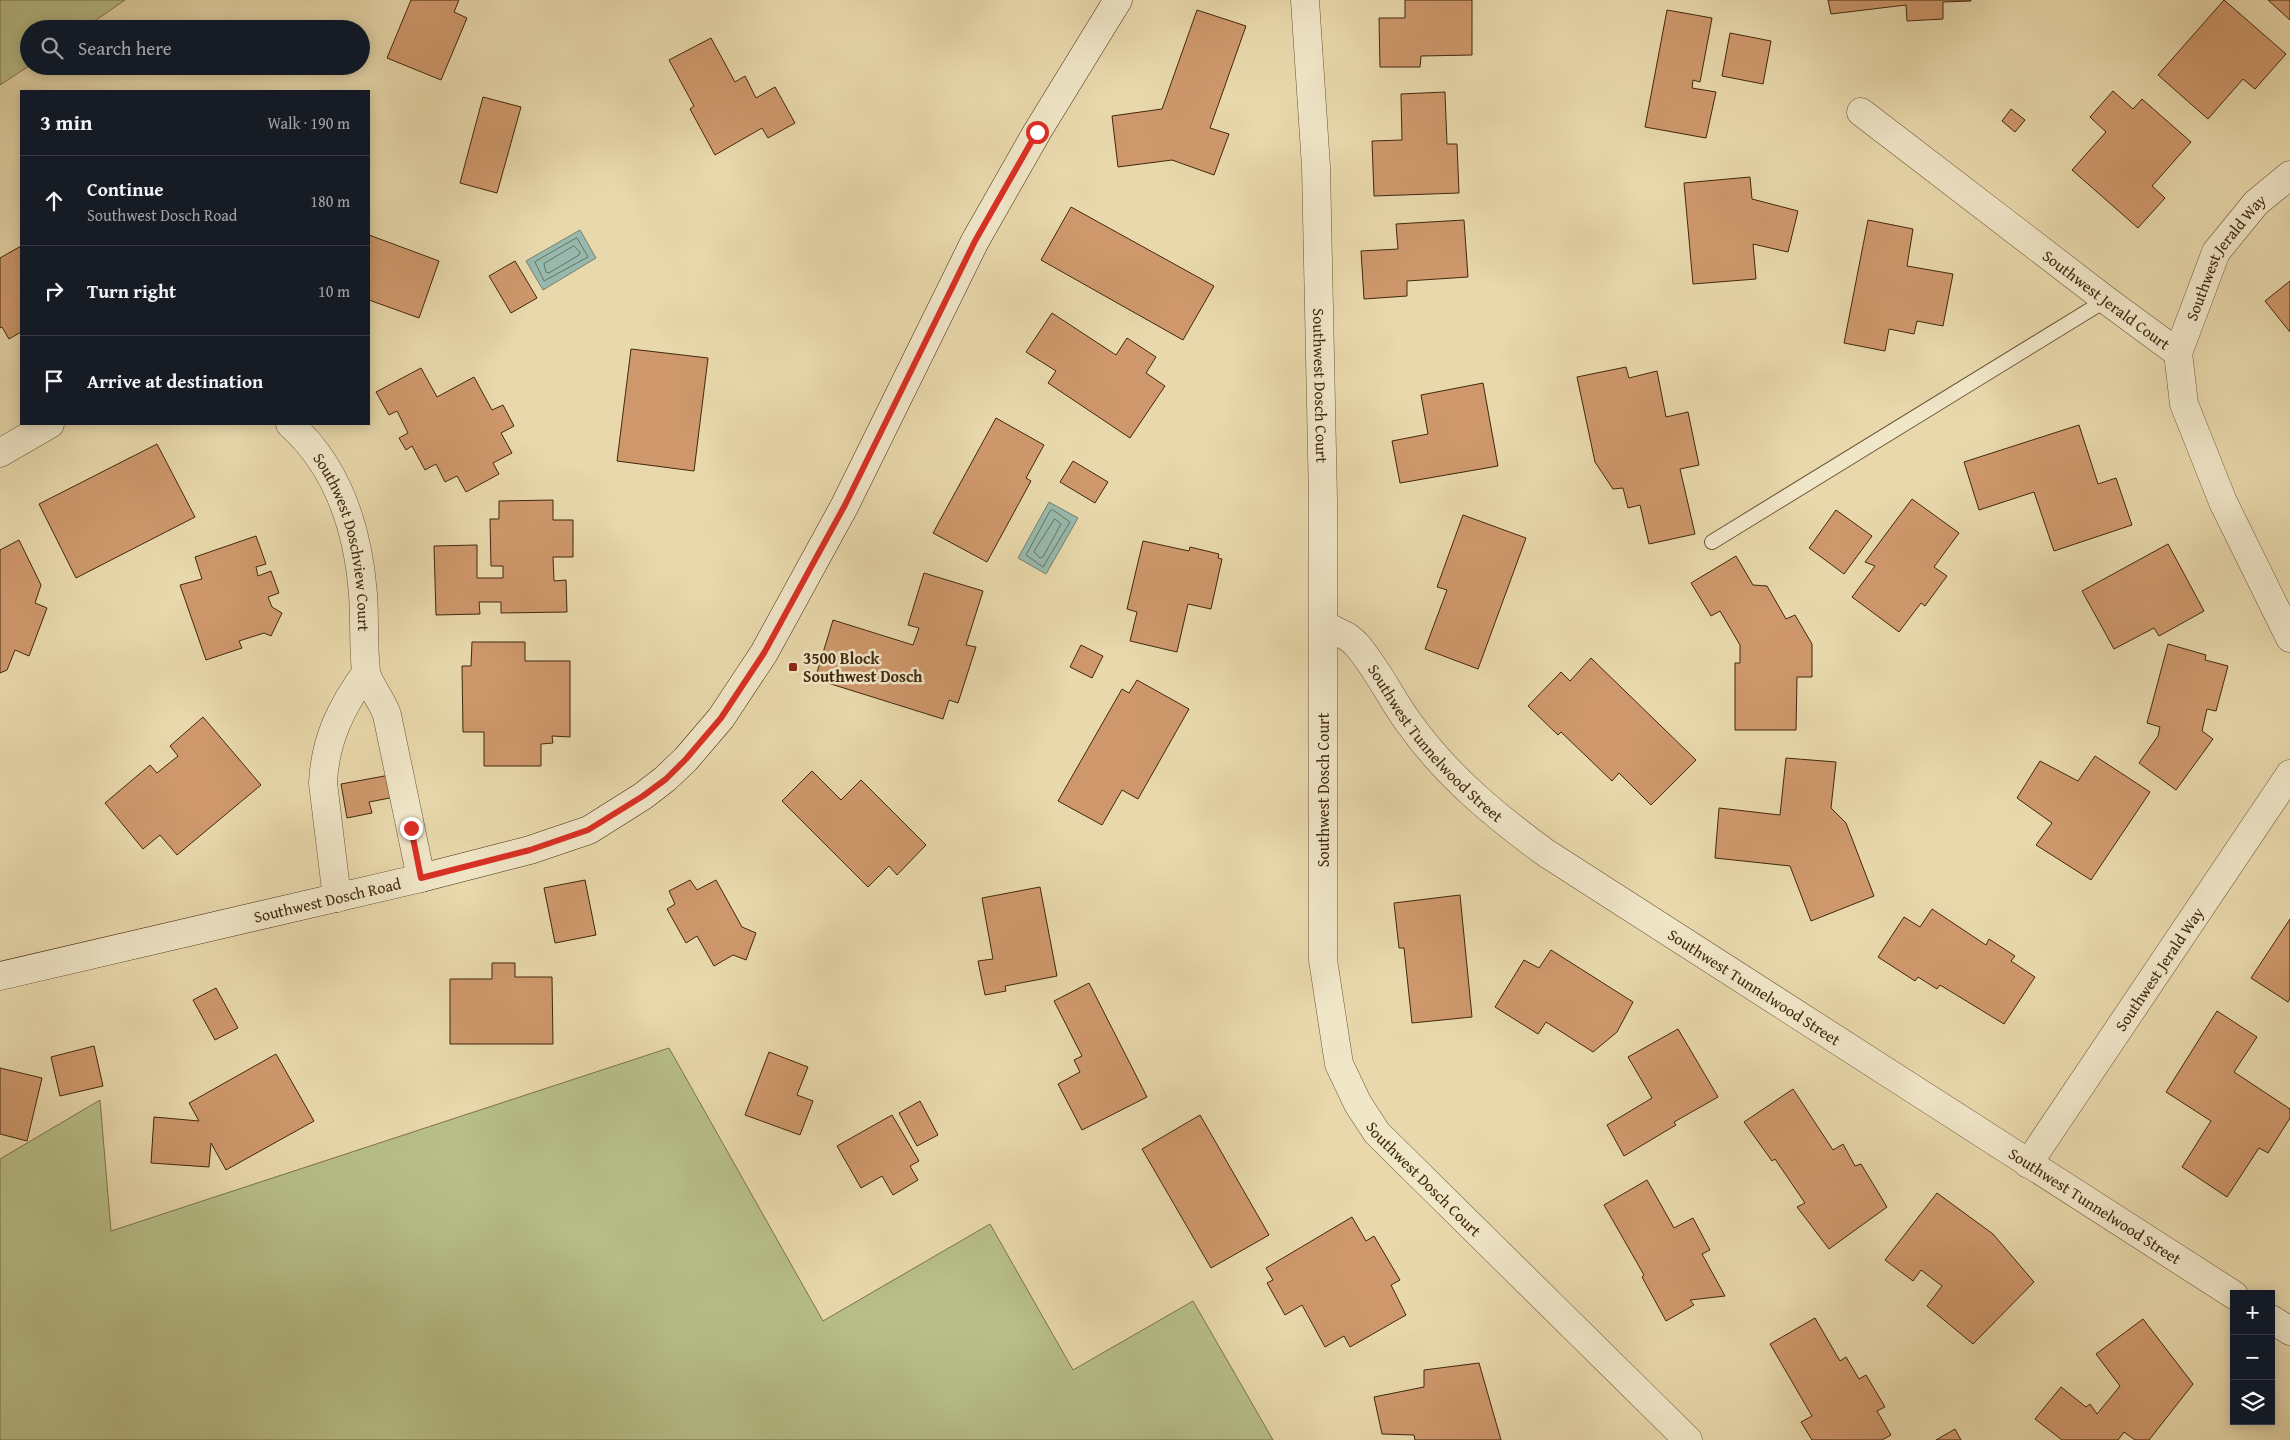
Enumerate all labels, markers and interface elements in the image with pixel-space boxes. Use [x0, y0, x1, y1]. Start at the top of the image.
search box [20, 20, 370, 75]
icon: search [38, 34, 66, 62]
text: Search here [78, 34, 172, 62]
text: 3 min [40, 107, 92, 138]
text: Walk · 190 m [267, 111, 350, 135]
route start [1026, 121, 1049, 144]
text: Continue [87, 175, 164, 203]
icon: ahead [40, 187, 68, 215]
street label: Southwest Jerald Way [2179, 188, 2271, 324]
text: 180 m [310, 189, 350, 213]
text: Southwest Dosch Road [87, 203, 237, 227]
street label: Southwest Jerald Court [2038, 244, 2176, 356]
icon: right [40, 277, 68, 305]
text: Turn right [87, 277, 176, 305]
text: 10 m [318, 279, 350, 303]
street label: Southwest Dosch Court [1307, 308, 1334, 464]
icon: arrive [40, 367, 68, 395]
text: Arrive at destination [87, 367, 263, 395]
street label: Southwest Doschview Court [308, 448, 376, 632]
place label: 3500 Block Southwest Dosch [803, 646, 923, 688]
street label: Southwest Tunnelwood Street [1362, 659, 1509, 828]
marker: 3500 Block Southwest Dosch [787, 661, 799, 673]
street label: Southwest Dosch Court [1311, 712, 1335, 867]
route end [400, 817, 423, 840]
street label: Southwest Dosch Road [251, 871, 404, 929]
street label: Southwest Jerald Way [2109, 902, 2209, 1036]
street label: Southwest Tunnelwood Street [1663, 922, 1846, 1051]
street label: Southwest Dosch Court [1360, 1116, 1487, 1242]
street label: Southwest Tunnelwood Street [2004, 1141, 2186, 1270]
map controls [2230, 1290, 2275, 1425]
button: + [2230, 1290, 2275, 1335]
button: − [2230, 1335, 2275, 1380]
button: layers [2230, 1380, 2275, 1425]

